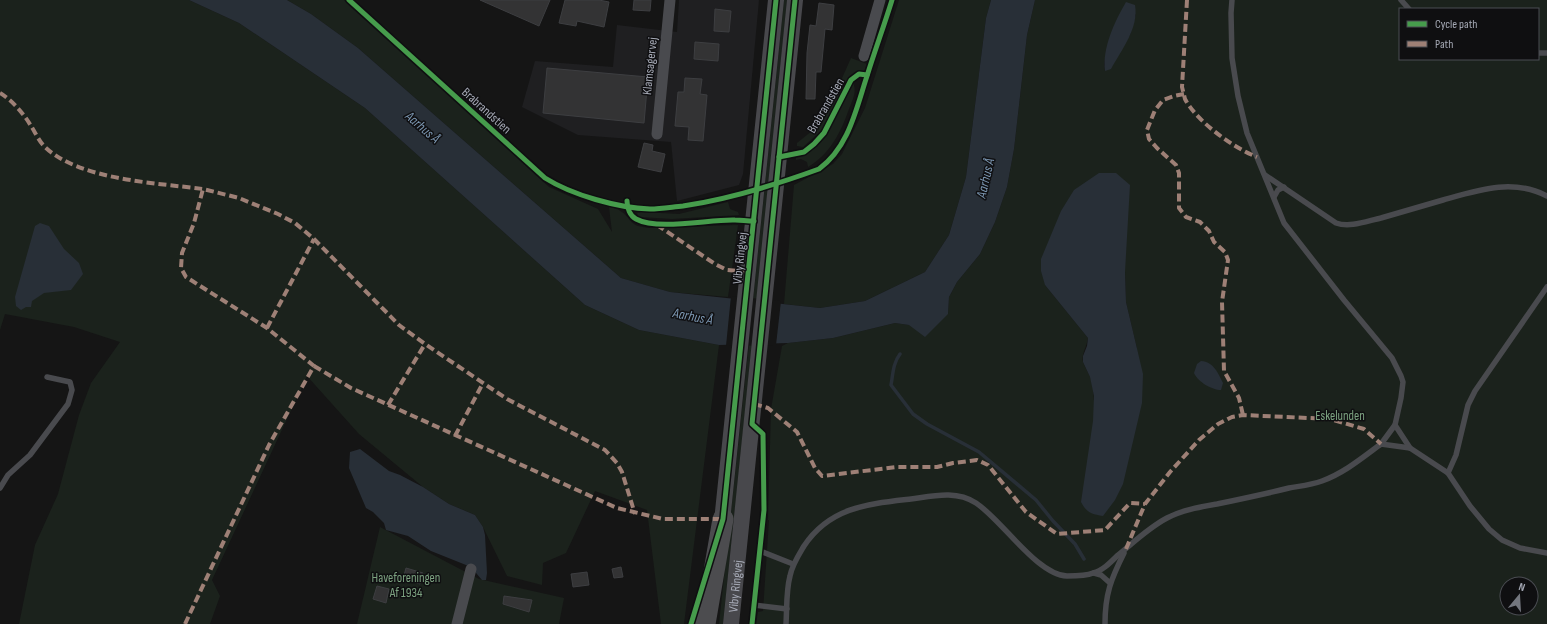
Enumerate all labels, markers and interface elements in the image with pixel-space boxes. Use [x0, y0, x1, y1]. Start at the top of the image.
legend [1399, 8, 1539, 60]
text: Cycle path [1435, 17, 1477, 32]
street label: Klamsagervej [639, 36, 661, 96]
text: Path [1435, 37, 1453, 52]
street label: Brabrandstien [804, 75, 848, 136]
street label: Brabrandstien [458, 84, 514, 137]
water label: Aarhus Å [401, 107, 444, 147]
water label: Aarhus Å [972, 156, 998, 201]
street label: Viby Ringvej [729, 231, 751, 285]
water label: Aarhus Å [671, 304, 714, 329]
park label: Eskelunden [1315, 408, 1365, 424]
street label: Viby Ringvej [725, 560, 746, 613]
park label: Haveforeningen Af 1934 [372, 570, 440, 601]
north arrow [1499, 576, 1539, 616]
text: N [1517, 580, 1527, 594]

